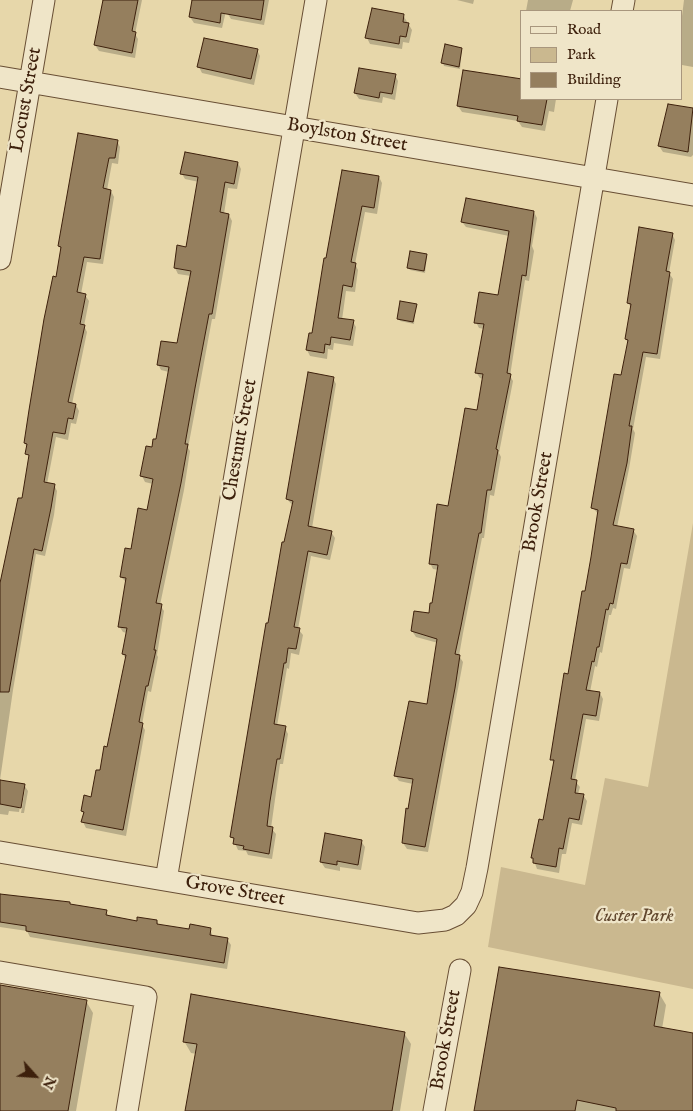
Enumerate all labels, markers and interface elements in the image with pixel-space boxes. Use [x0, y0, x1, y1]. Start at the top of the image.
legend [520, 10, 683, 100]
text: Road [567, 20, 601, 39]
text: Park [567, 45, 596, 64]
street label: Locust Street [7, 46, 47, 154]
text: Building [567, 70, 621, 89]
street label: Boylston Street [285, 114, 409, 158]
street label: Chestnut Street [219, 377, 263, 503]
street label: Brook Street [519, 450, 559, 554]
street label: Grove Street [184, 872, 286, 912]
park label: Custer Park [594, 906, 674, 928]
street label: Brook Street [427, 988, 467, 1092]
north arrow [10, 1051, 60, 1101]
text: N [38, 1073, 59, 1092]

